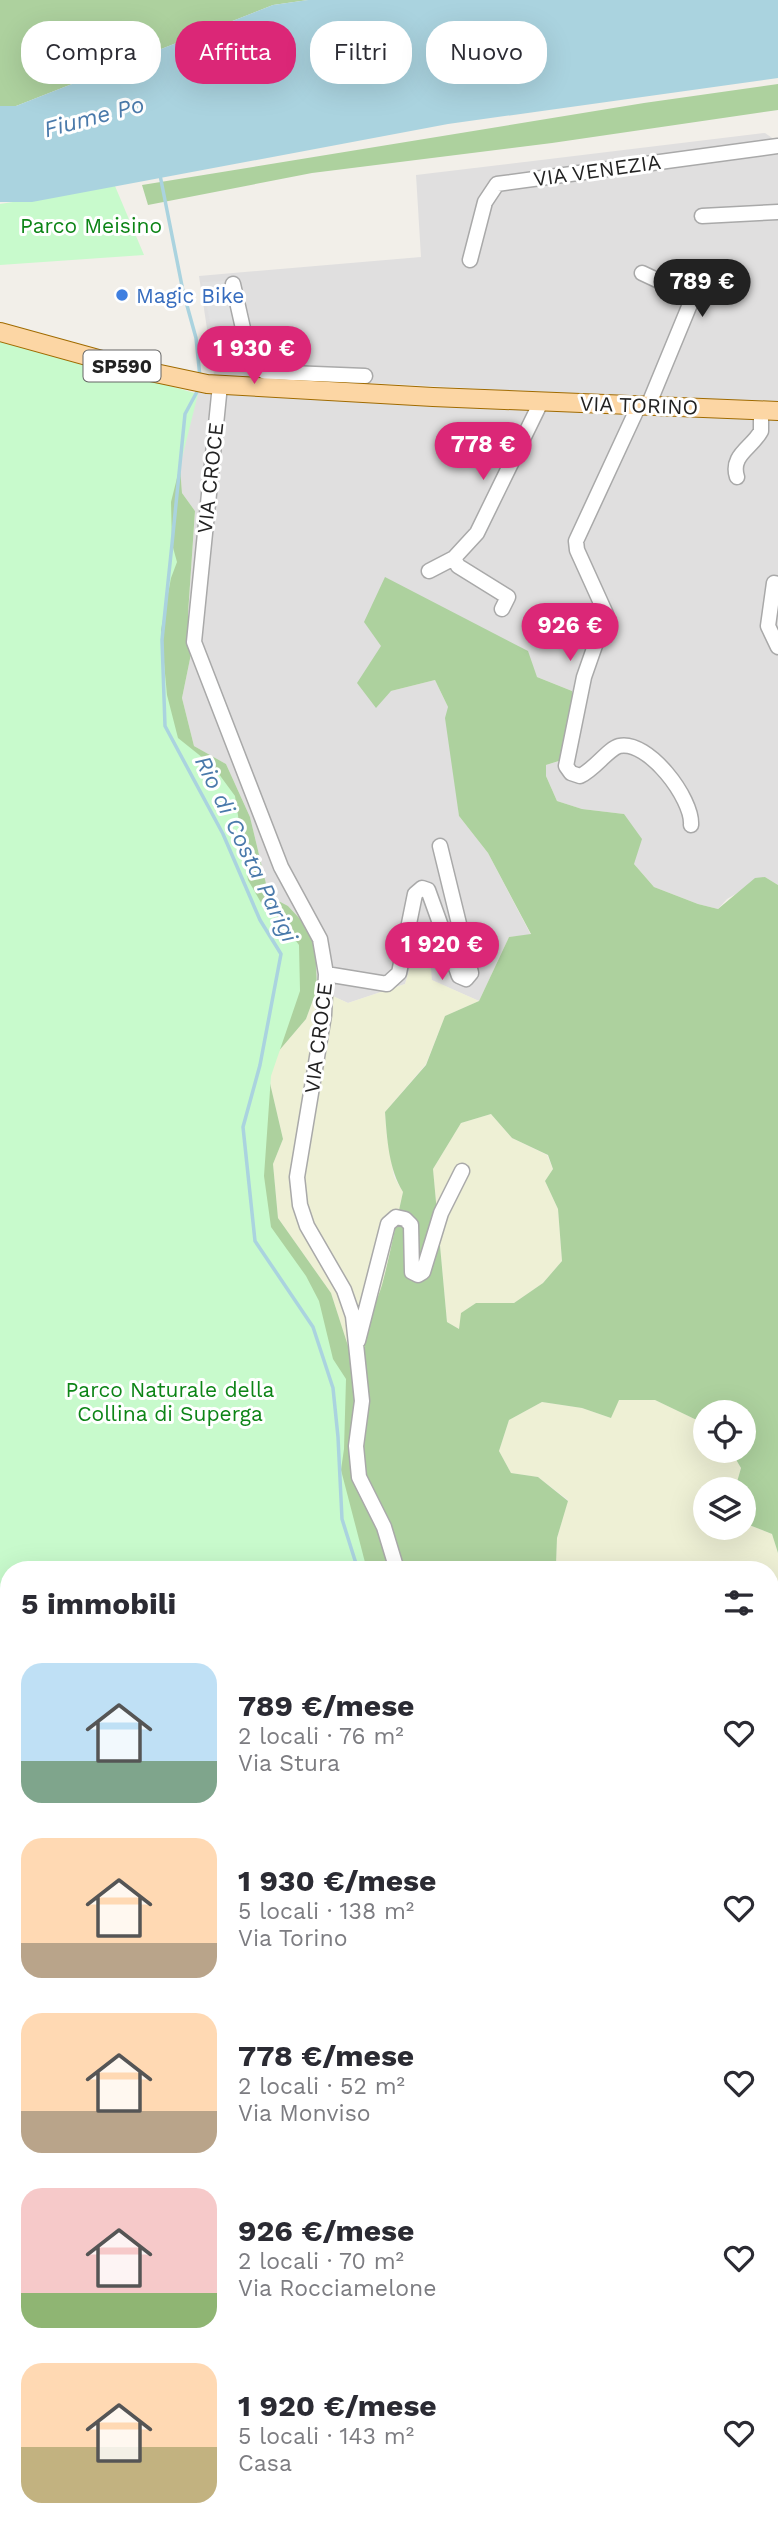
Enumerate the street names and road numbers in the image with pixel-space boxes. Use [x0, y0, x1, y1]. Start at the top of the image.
street label: VIA VENEZIA [532, 149, 662, 191]
road number: SP590 [83, 350, 160, 382]
street label: VIA TORINO [579, 390, 699, 420]
street label: VIA CROCE [192, 421, 228, 535]
street label: VIA CROCE [299, 981, 337, 1095]

